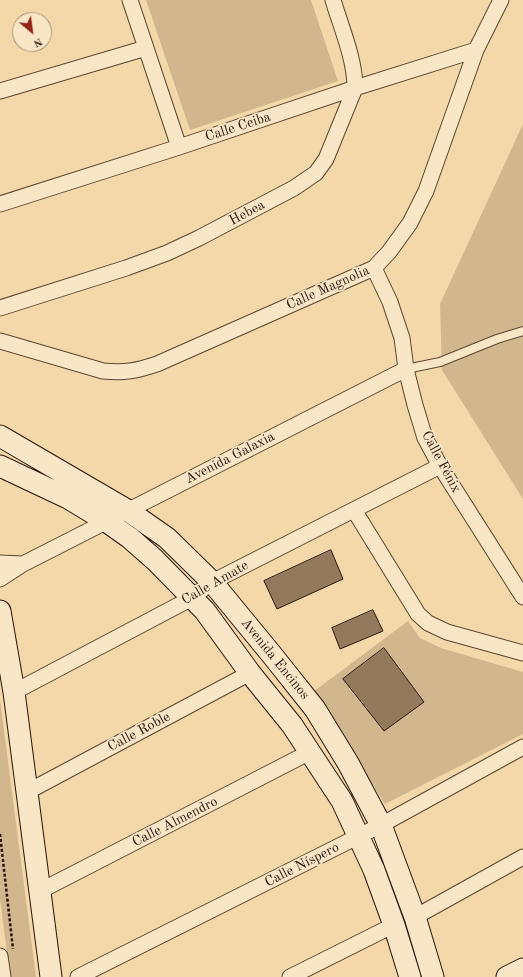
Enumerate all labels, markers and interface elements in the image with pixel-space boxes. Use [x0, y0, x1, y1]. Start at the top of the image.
north arrow [12, 12, 52, 52]
text: N [31, 35, 44, 49]
street label: Calle Ceiba [203, 109, 273, 145]
street label: Hebea [226, 197, 268, 229]
street label: Calle Magnolia [284, 262, 372, 314]
street label: Avenida Galaxia [182, 428, 278, 488]
street label: Calle Fénix [418, 428, 464, 496]
street label: Calle Amate [179, 557, 251, 609]
street label: Avenida Encinos [237, 615, 313, 703]
street label: Calle Roble [105, 708, 173, 756]
street label: Calle Almendro [129, 793, 221, 851]
street label: Calle Níspero [262, 839, 342, 891]

